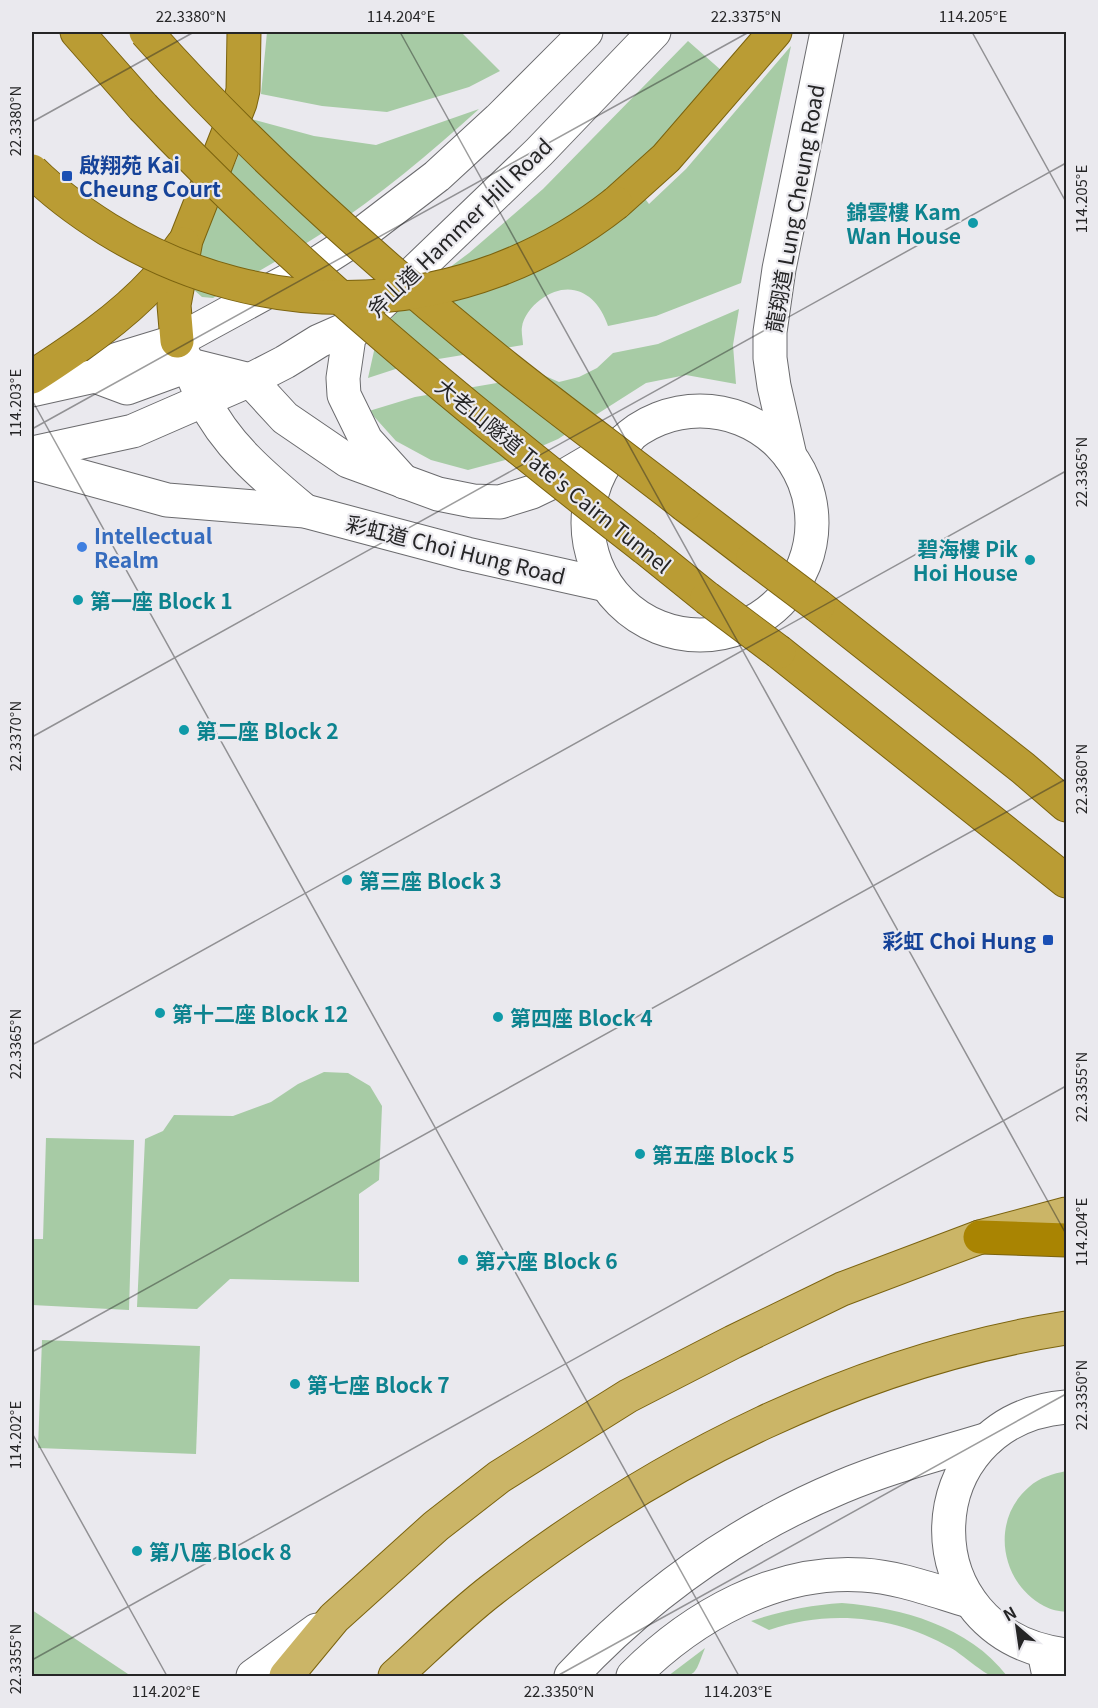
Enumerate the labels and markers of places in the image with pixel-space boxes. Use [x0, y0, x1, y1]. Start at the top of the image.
place label: 啟翔苑 Kai Cheung Court [79, 149, 221, 203]
marker: 啟翔苑 Kai Cheung Court [60, 169, 74, 183]
place label: 錦雲樓 Kam Wan House [846, 196, 961, 250]
marker: 錦雲樓 Kam Wan House [966, 216, 980, 230]
place label: Intellectual Realm [94, 520, 213, 574]
place label: 碧海樓 Pik Hoi House [913, 533, 1018, 587]
marker: Intellectual Realm [75, 540, 89, 554]
marker: 碧海樓 Pik Hoi House [1023, 553, 1037, 567]
place label: 第一座 Block 1 [90, 585, 233, 615]
marker: 第一座 Block 1 [71, 593, 85, 607]
place label: 第二座 Block 2 [196, 715, 339, 745]
marker: 第二座 Block 2 [177, 723, 191, 737]
place label: 第三座 Block 3 [359, 865, 502, 895]
marker: 第三座 Block 3 [340, 873, 354, 887]
place label: 彩虹 Choi Hung [882, 925, 1036, 955]
marker: 彩虹 Choi Hung [1041, 933, 1055, 947]
place label: 第十二座 Block 12 [172, 998, 348, 1028]
place label: 第四座 Block 4 [510, 1002, 653, 1032]
marker: 第十二座 Block 12 [153, 1006, 167, 1020]
marker: 第四座 Block 4 [491, 1010, 505, 1024]
place label: 第五座 Block 5 [652, 1139, 795, 1169]
marker: 第五座 Block 5 [633, 1147, 647, 1161]
place label: 第六座 Block 6 [475, 1245, 618, 1275]
marker: 第六座 Block 6 [456, 1253, 470, 1267]
place label: 第七座 Block 7 [307, 1369, 450, 1399]
marker: 第七座 Block 7 [288, 1377, 302, 1391]
place label: 第八座 Block 8 [149, 1536, 292, 1566]
marker: 第八座 Block 8 [130, 1544, 144, 1558]

